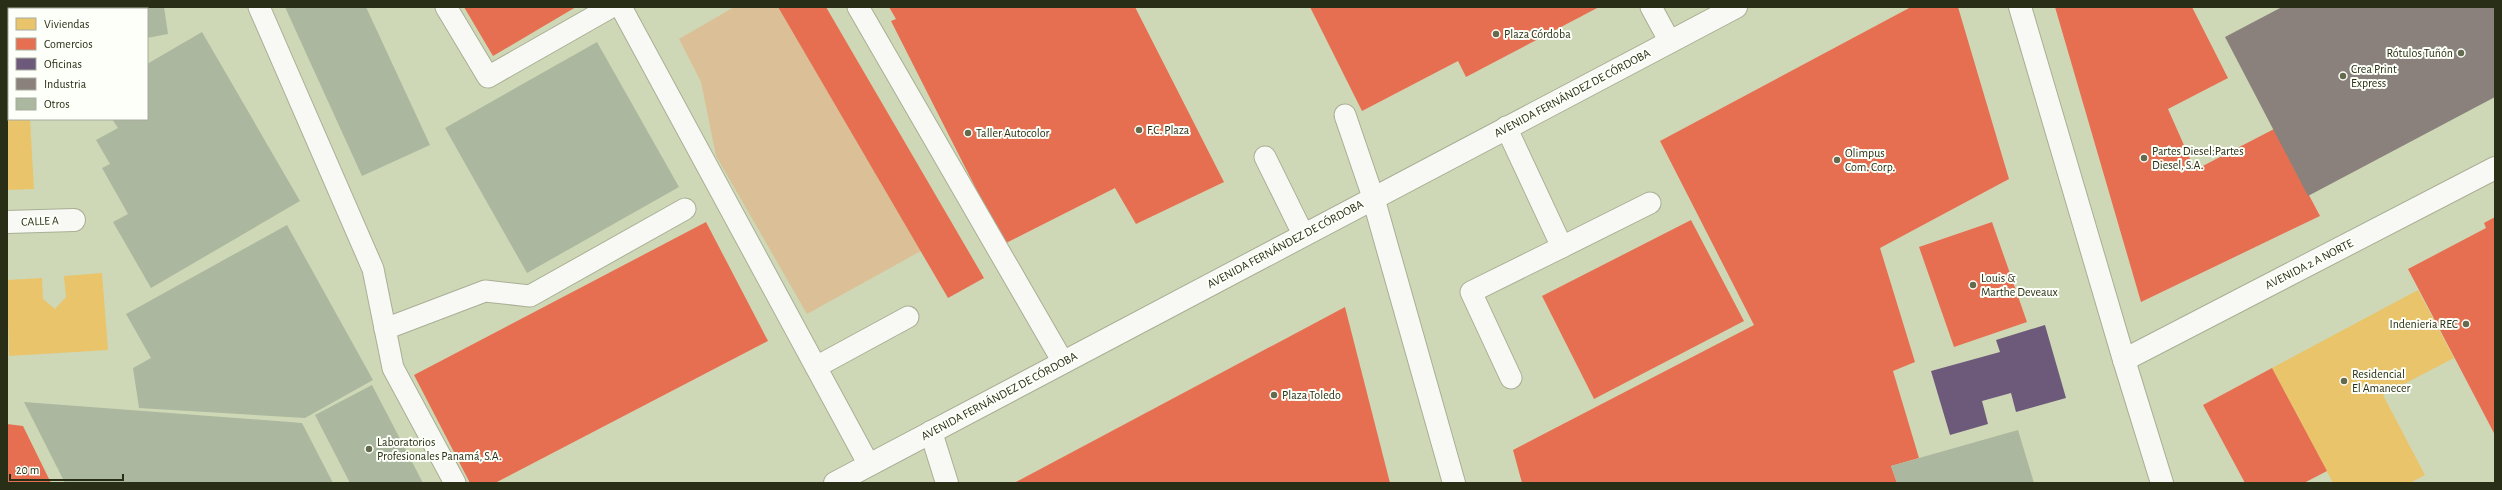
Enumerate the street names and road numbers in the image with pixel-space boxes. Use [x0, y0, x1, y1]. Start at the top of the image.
street label: AVENIDA FERNÁNDEZ DE CÓRDOBA [1492, 46, 1652, 139]
street label: AVENIDA FERNÁNDEZ DE CÓRDOBA [1205, 197, 1365, 290]
street label: CALLE A [21, 214, 59, 228]
street label: AVENIDA 2 A NORTE [2263, 237, 2355, 291]
street label: AVENIDA FERNÁNDEZ DE CÓRDOBA [919, 349, 1079, 442]

